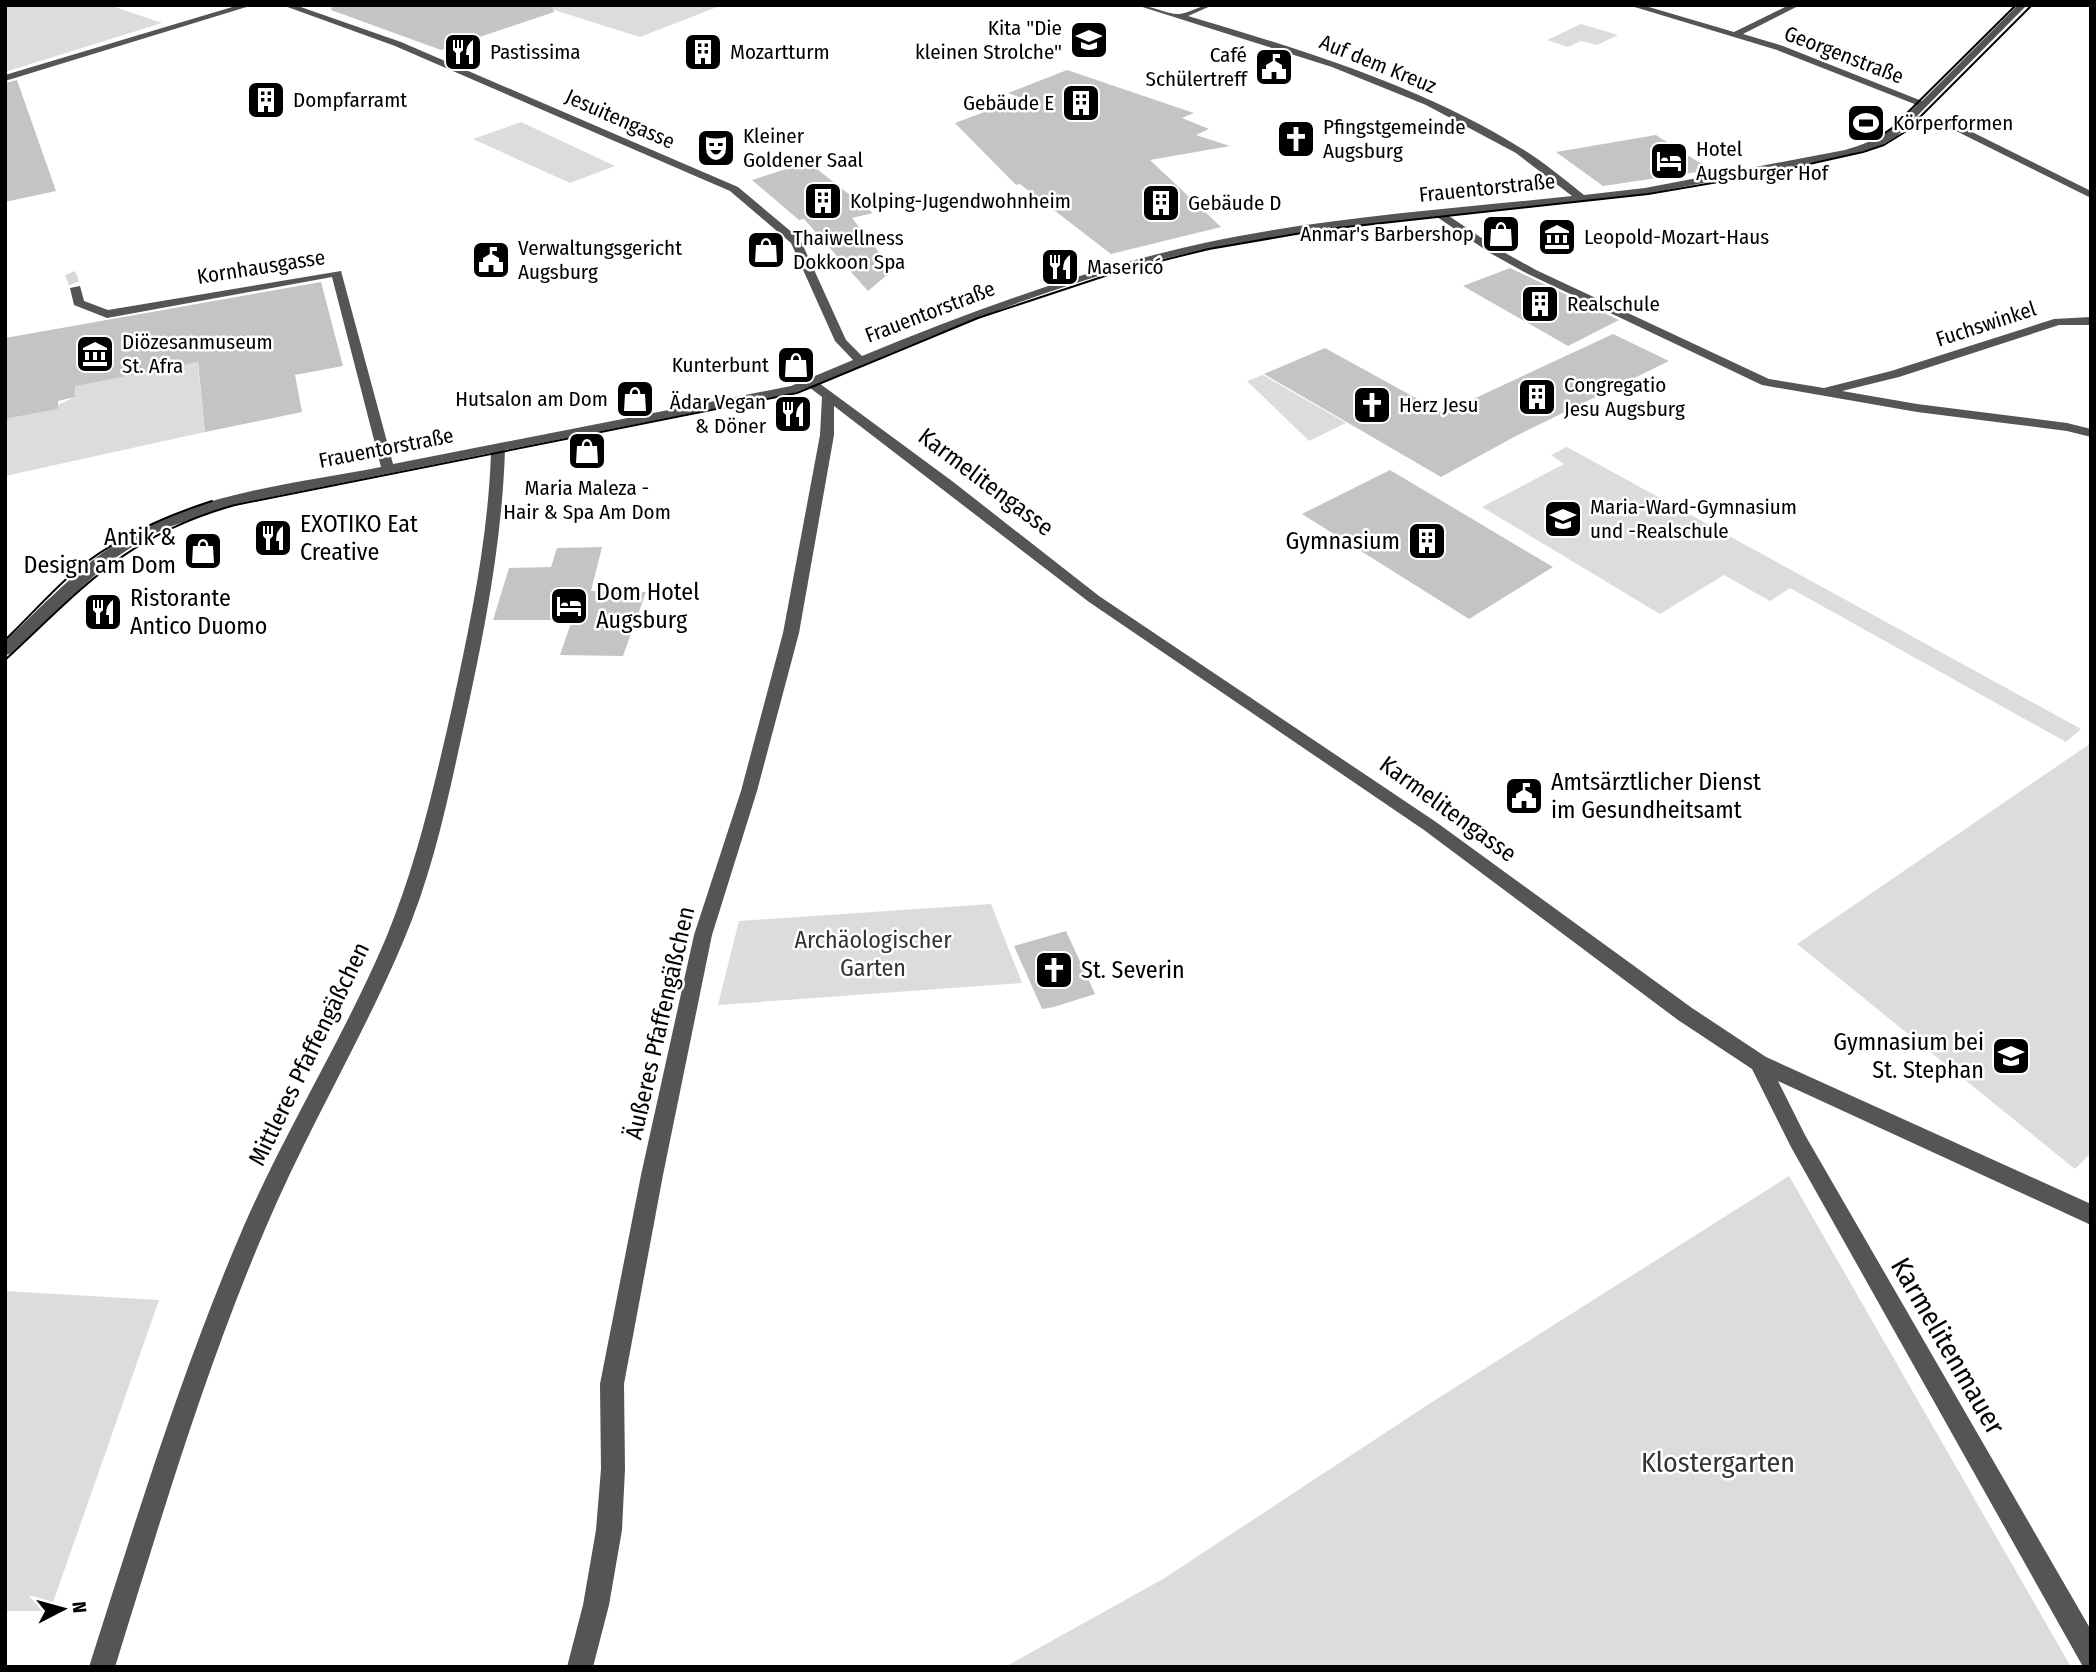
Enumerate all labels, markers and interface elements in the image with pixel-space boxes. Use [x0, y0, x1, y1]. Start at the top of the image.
place label: Kita "Die kleinen Strolche" [915, 15, 1062, 65]
school or university icon: Kita "Die kleinen Strolche" [1068, 19, 1110, 61]
street label: Georgenstraße [1781, 20, 1907, 90]
street label: Auf dem Kreuz [1316, 29, 1440, 99]
restaurant icon: Pastissima [442, 31, 484, 73]
building icon: Mozartturm [682, 31, 724, 73]
place label: Pastissima [490, 39, 581, 65]
place label: Mozartturm [730, 39, 830, 65]
place label: Café Schülertreff [1146, 42, 1249, 92]
public building icon: Café Schülertreff [1253, 46, 1295, 88]
building icon: Dompfarramt [245, 79, 287, 121]
building icon: Gebäude E [1060, 82, 1102, 124]
street label: Jesuitengasse [561, 83, 679, 155]
place label: Dompfarramt [293, 87, 407, 113]
place label: Gebäude E [963, 90, 1054, 116]
sports icon: Körperformen [1845, 102, 1887, 144]
place label: Körperformen [1893, 110, 2013, 136]
place label: Pfingstgemeinde Augsburg [1323, 114, 1466, 164]
church icon: Pfingstgemeinde Augsburg [1275, 118, 1317, 160]
place label: Kleiner Goldener Saal [743, 123, 864, 173]
theatre icon: Kleiner Goldener Saal [695, 127, 737, 169]
place label: Hotel Augsburger Hof [1696, 136, 1830, 186]
hotel icon: Hotel Augsburger Hof [1648, 140, 1690, 182]
street label: Frauentorstraße [1418, 168, 1556, 208]
building icon: Kolping-Jugendwohnheim [802, 180, 844, 222]
building icon: Gebäude D [1140, 182, 1182, 224]
place label: Kolping-Jugendwohnheim [850, 188, 1071, 214]
place label: Gebäude D [1188, 190, 1281, 216]
shop icon: Anmar's Barbershop [1480, 213, 1522, 255]
museum icon: Leopold-Mozart-Haus [1536, 216, 1578, 258]
place label: Anmar's Barbershop [1300, 221, 1474, 247]
place label: Leopold-Mozart-Haus [1584, 224, 1769, 250]
place label: Thaiwellness Dokkoon Spa [793, 225, 905, 275]
shop icon: Thaiwellness Dokkoon Spa [745, 229, 787, 271]
place label: Verwaltungsgericht Augsburg [518, 235, 682, 285]
public building icon: Verwaltungsgericht Augsburg [470, 239, 512, 281]
street label: Kornhausgasse [195, 244, 327, 290]
restaurant icon: Masericó [1039, 246, 1081, 288]
place label: Masericó [1087, 254, 1164, 280]
street label: Frauentorstraße [861, 275, 999, 349]
building icon: Realschule [1519, 283, 1561, 325]
place label: Realschule [1567, 291, 1660, 317]
street label: Fuchswinkel [1933, 295, 2040, 352]
place label: Diözesanmuseum St. Afra [122, 329, 273, 379]
museum icon: Diözesanmuseum St. Afra [74, 333, 116, 375]
shop icon: Kunterbunt [775, 344, 817, 386]
place label: Kunterbunt [672, 352, 769, 378]
place label: Congregatio Jesu Augsburg [1564, 372, 1685, 422]
building icon: Congregatio Jesu Augsburg [1516, 376, 1558, 418]
shop icon: Hutsalon am Dom [614, 378, 656, 420]
church icon: Herz Jesu [1351, 384, 1393, 426]
place label: Hutsalon am Dom [455, 386, 608, 412]
place label: Ädar Vegan & Döner [670, 389, 767, 439]
place label: Herz Jesu [1399, 392, 1479, 418]
restaurant icon: Ädar Vegan & Döner [772, 393, 814, 435]
street label: Frauentorstraße [316, 422, 456, 474]
street label: Karmelitengasse [913, 422, 1059, 542]
shop icon: Maria Maleza - Hair & Spa Am Dom [566, 430, 608, 472]
place label: Maria Maleza - Hair & Spa Am Dom [503, 475, 671, 525]
place label: Maria-Ward-Gymnasium und -Realschule [1590, 494, 1797, 544]
school or university icon: Maria-Ward-Gymnasium und -Realschule [1542, 498, 1584, 540]
place label: EXOTIKO Eat Creative [300, 510, 418, 566]
restaurant icon: EXOTIKO Eat Creative [252, 517, 294, 559]
building icon: Gymnasium [1406, 520, 1448, 562]
place label: Antik & Design am Dom [23, 523, 176, 579]
place label: Gymnasium [1286, 527, 1400, 555]
shop icon: Antik & Design am Dom [182, 530, 224, 572]
place label: Dom Hotel Augsburg [596, 578, 700, 634]
place label: Ristorante Antico Duomo [130, 584, 267, 640]
hotel icon: Dom Hotel Augsburg [548, 585, 590, 627]
restaurant icon: Ristorante Antico Duomo [82, 591, 124, 633]
street label: Karmelitengasse [1374, 750, 1522, 868]
place label: Amtsärztlicher Dienst im Gesundheitsamt [1551, 768, 1761, 824]
public building icon: Amtsärztlicher Dienst im Gesundheitsamt [1503, 775, 1545, 817]
street label: Äußeres Pfaffengäßchen [620, 904, 700, 1142]
park label: Archäologischer Garten [794, 926, 952, 982]
street label: Mittleres Pfaffengäßchen [243, 938, 375, 1170]
church icon: St. Severin [1033, 949, 1075, 991]
place label: St. Severin [1081, 956, 1185, 984]
place label: Gymnasium bei St. Stephan [1833, 1028, 1984, 1084]
school or university icon: Gymnasium bei St. Stephan [1990, 1035, 2032, 1077]
street label: Karmelitenmauer [1884, 1252, 2012, 1441]
park label: Klostergarten [1641, 1446, 1795, 1479]
north arrow [28, 1574, 98, 1644]
text: N [67, 1600, 91, 1614]

